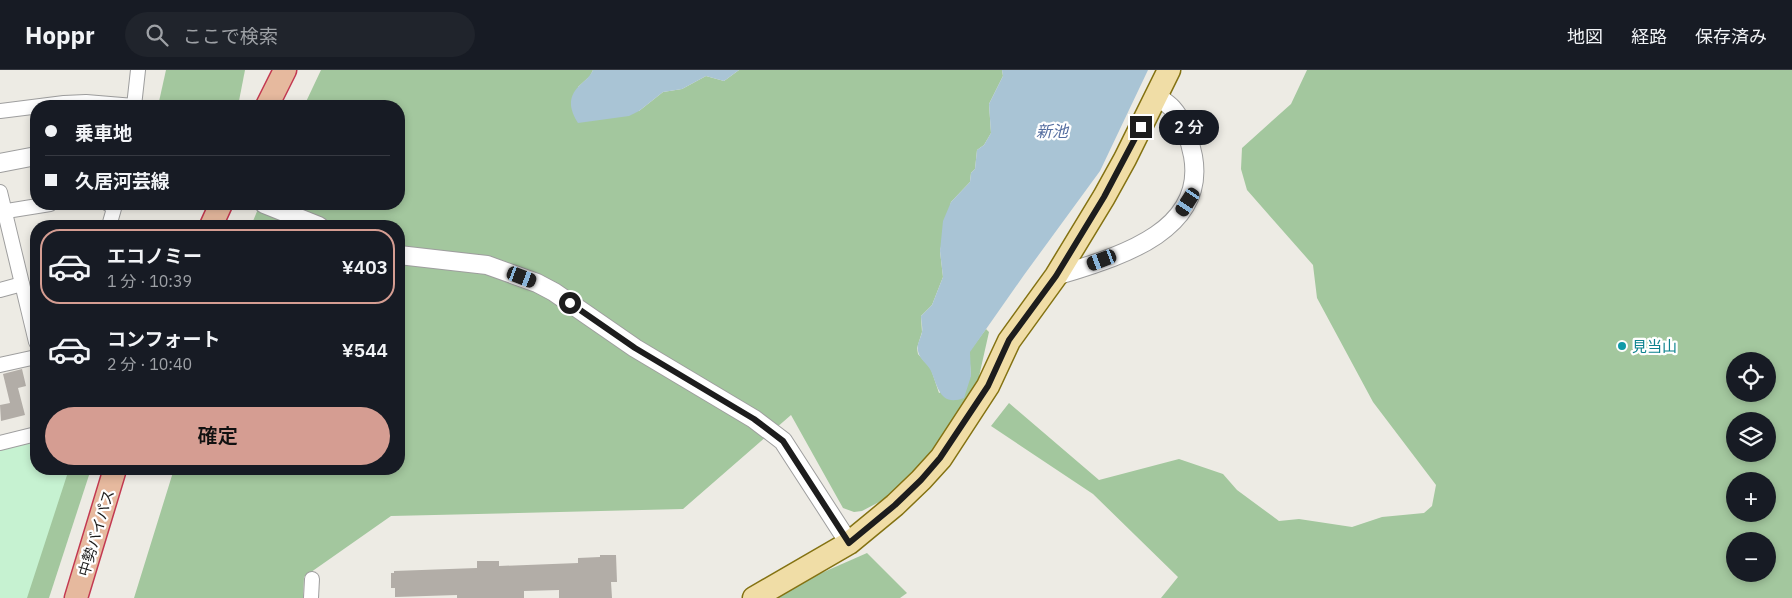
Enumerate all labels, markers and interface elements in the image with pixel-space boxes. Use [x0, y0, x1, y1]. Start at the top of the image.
search box [125, 12, 475, 57]
text: Hoppr [25, 19, 95, 51]
icon: search [143, 21, 171, 49]
text: ここで検索 [183, 24, 278, 48]
text: 地図 [1567, 25, 1603, 48]
text: 経路 [1631, 25, 1667, 48]
text: 保存済み [1695, 25, 1767, 48]
callout: 2 分 [1158, 110, 1218, 144]
route end [1130, 116, 1152, 138]
text: 2 分 [1174, 117, 1204, 137]
text: 乗車地 [75, 121, 132, 145]
water label: 新池 [1036, 121, 1070, 141]
text: 久居河芸線 [75, 169, 170, 193]
car [1173, 185, 1202, 219]
icon: car [47, 244, 92, 289]
text: エコノミー [107, 244, 202, 268]
car [1085, 248, 1118, 272]
text: ¥403 [342, 255, 388, 279]
car [505, 265, 538, 289]
text: 1 分 · 10:39 [107, 271, 192, 291]
route start [559, 292, 581, 314]
icon: car [47, 327, 92, 372]
text: コンフォート [107, 327, 220, 351]
place label: 見当山 [1632, 337, 1677, 356]
text: ¥544 [342, 338, 388, 362]
marker: 見当山 [1616, 340, 1628, 352]
map controls [1726, 352, 1776, 582]
button: locate [1726, 352, 1776, 402]
text: 2 分 · 10:40 [107, 354, 192, 374]
button: 確定 [45, 407, 390, 465]
button: layers [1726, 412, 1776, 462]
button: + [1726, 472, 1776, 522]
street label: 中勢バイパス [74, 487, 118, 579]
button: − [1726, 532, 1776, 582]

